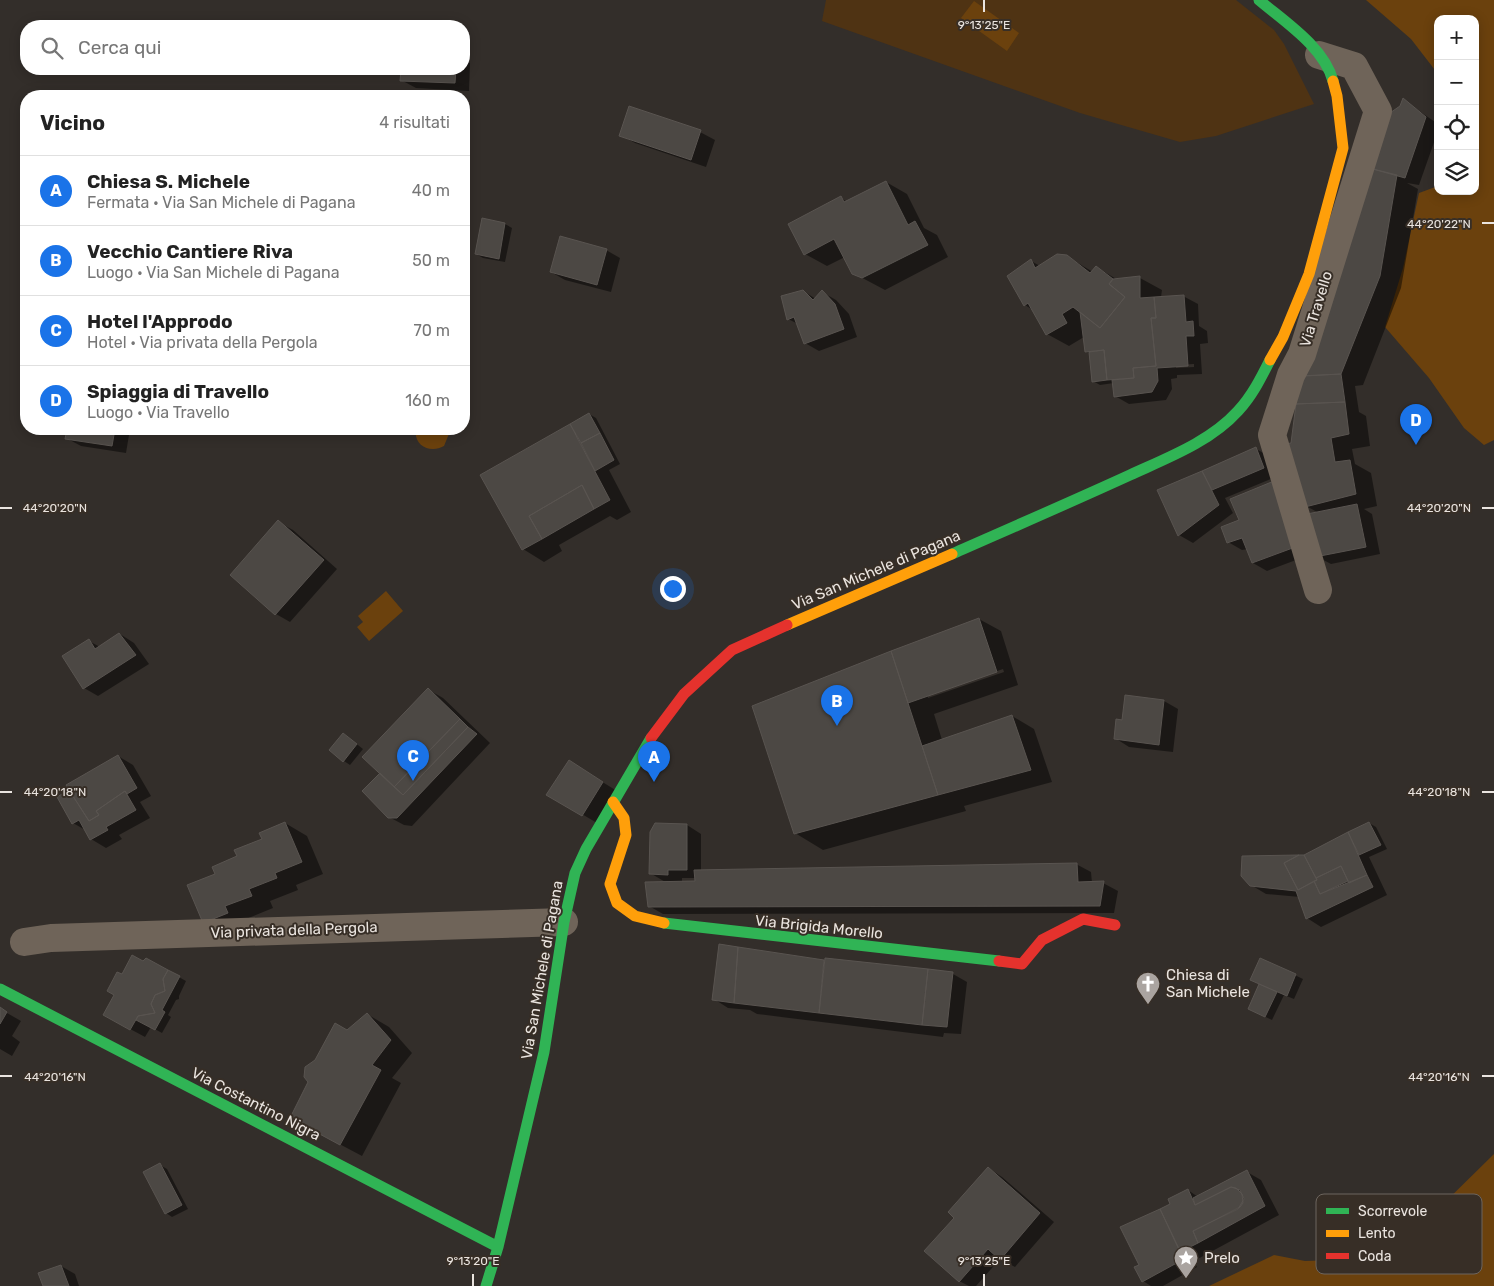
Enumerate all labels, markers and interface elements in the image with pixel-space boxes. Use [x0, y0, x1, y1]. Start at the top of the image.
map controls [1434, 15, 1479, 195]
button: + [1434, 15, 1479, 60]
text: 9°13'25"E [958, 18, 1010, 32]
search box [20, 20, 470, 75]
icon: search [38, 34, 66, 62]
text: Cerca qui [78, 36, 161, 59]
button: − [1434, 60, 1479, 105]
button: locate [1434, 105, 1479, 150]
text: Vicino [40, 110, 105, 135]
text: 4 risultati [379, 113, 450, 132]
button: layers [1434, 150, 1479, 195]
text: Chiesa S. Michele [87, 170, 250, 193]
text: A [50, 181, 62, 200]
text: 40 m [412, 181, 450, 200]
text: Fermata · Via San Michele di Pagana [87, 193, 355, 212]
text: 44°20'22"N [1407, 217, 1471, 231]
text: Vecchio Cantiere Riva [87, 240, 293, 263]
text: B [50, 251, 62, 270]
text: 50 m [412, 251, 450, 270]
text: Luogo · Via San Michele di Pagana [87, 263, 340, 282]
street label: Via Travello [1296, 269, 1336, 349]
text: Hotel l'Approdo [87, 310, 233, 333]
text: C [50, 321, 62, 340]
text: 70 m [413, 321, 450, 340]
text: Hotel · Via privata della Pergola [87, 333, 318, 352]
text: Spiaggia di Travello [87, 380, 269, 403]
text: D [50, 391, 62, 410]
text: 160 m [405, 391, 450, 410]
text: Luogo · Via Travello [87, 403, 230, 422]
pin: D [1400, 404, 1432, 445]
text: 44°20'20"N [23, 501, 87, 515]
text: 44°20'20"N [1407, 501, 1471, 515]
street label: Via San Michele di Pagana [789, 526, 963, 614]
your location [660, 576, 686, 602]
pin: B [821, 685, 853, 726]
pin: C [397, 740, 429, 781]
pin: A [638, 741, 670, 782]
text: 44°20'18"N [24, 785, 86, 799]
text: 44°20'18"N [1408, 785, 1470, 799]
street label: Via San Michele di Pagana [517, 879, 567, 1061]
street label: Via Brigida Morello [754, 911, 884, 943]
street label: Via privata della Pergola [210, 918, 378, 942]
place label: Chiesa di San Michele [1166, 966, 1250, 1001]
church icon: Chiesa di San Michele [1135, 971, 1161, 1005]
street label: Via Costantino Nigra [188, 1064, 324, 1144]
text: 44°20'16"N [24, 1070, 86, 1084]
text: 44°20'16"N [1408, 1070, 1470, 1084]
legend [1316, 1194, 1482, 1274]
text: Scorrevole [1358, 1203, 1427, 1220]
text: Lento [1358, 1225, 1395, 1242]
place icon: Prelo [1173, 1245, 1199, 1279]
text: Coda [1358, 1248, 1391, 1265]
place label: Prelo [1204, 1249, 1240, 1267]
text: 9°13'20"E [446, 1254, 500, 1268]
text: 9°13'25"E [958, 1254, 1010, 1268]

